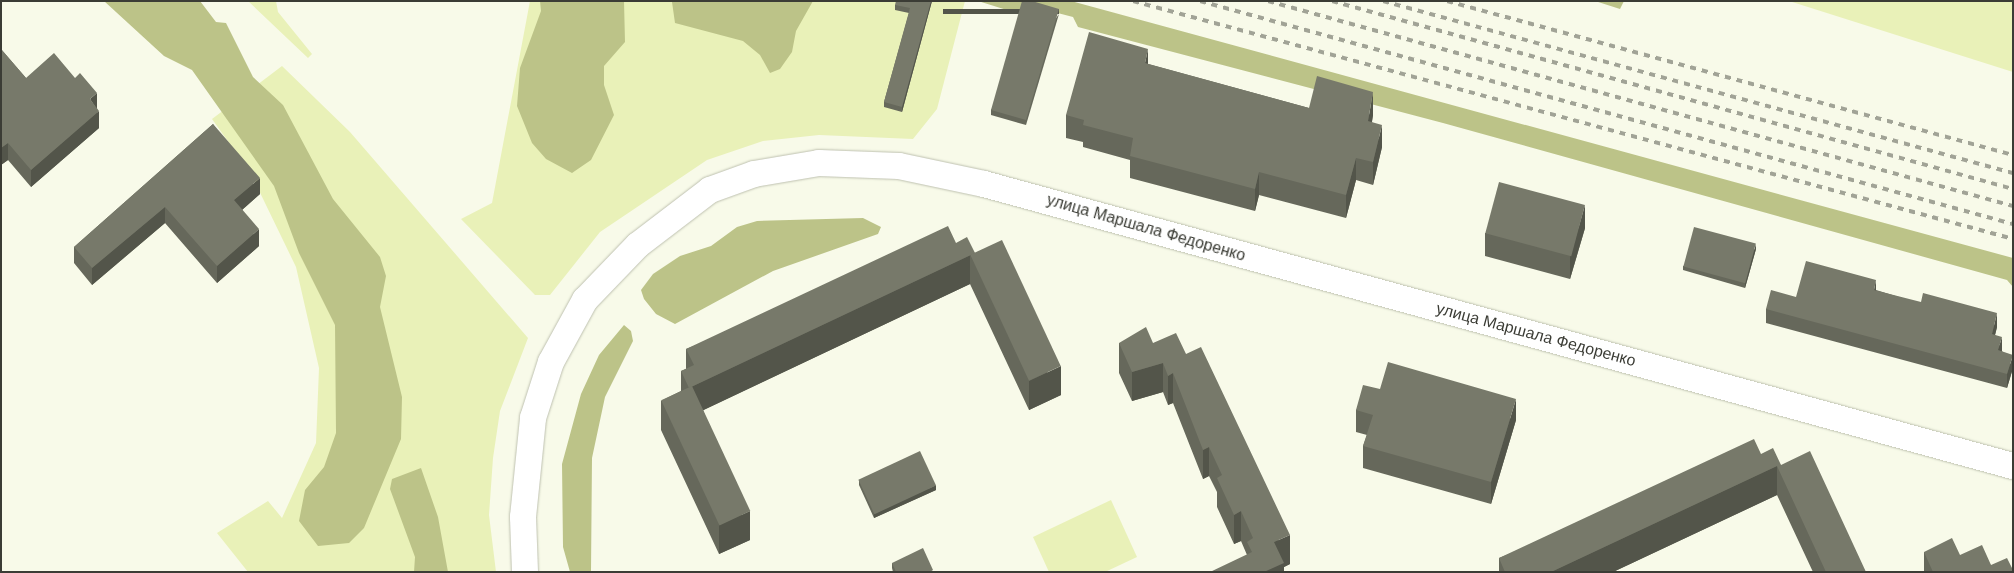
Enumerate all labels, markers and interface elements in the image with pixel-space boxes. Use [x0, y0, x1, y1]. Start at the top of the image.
street label: улица Маршала Федоренко [1044, 190, 1248, 266]
street label: улица Маршала Федоренко [1434, 299, 1638, 371]

